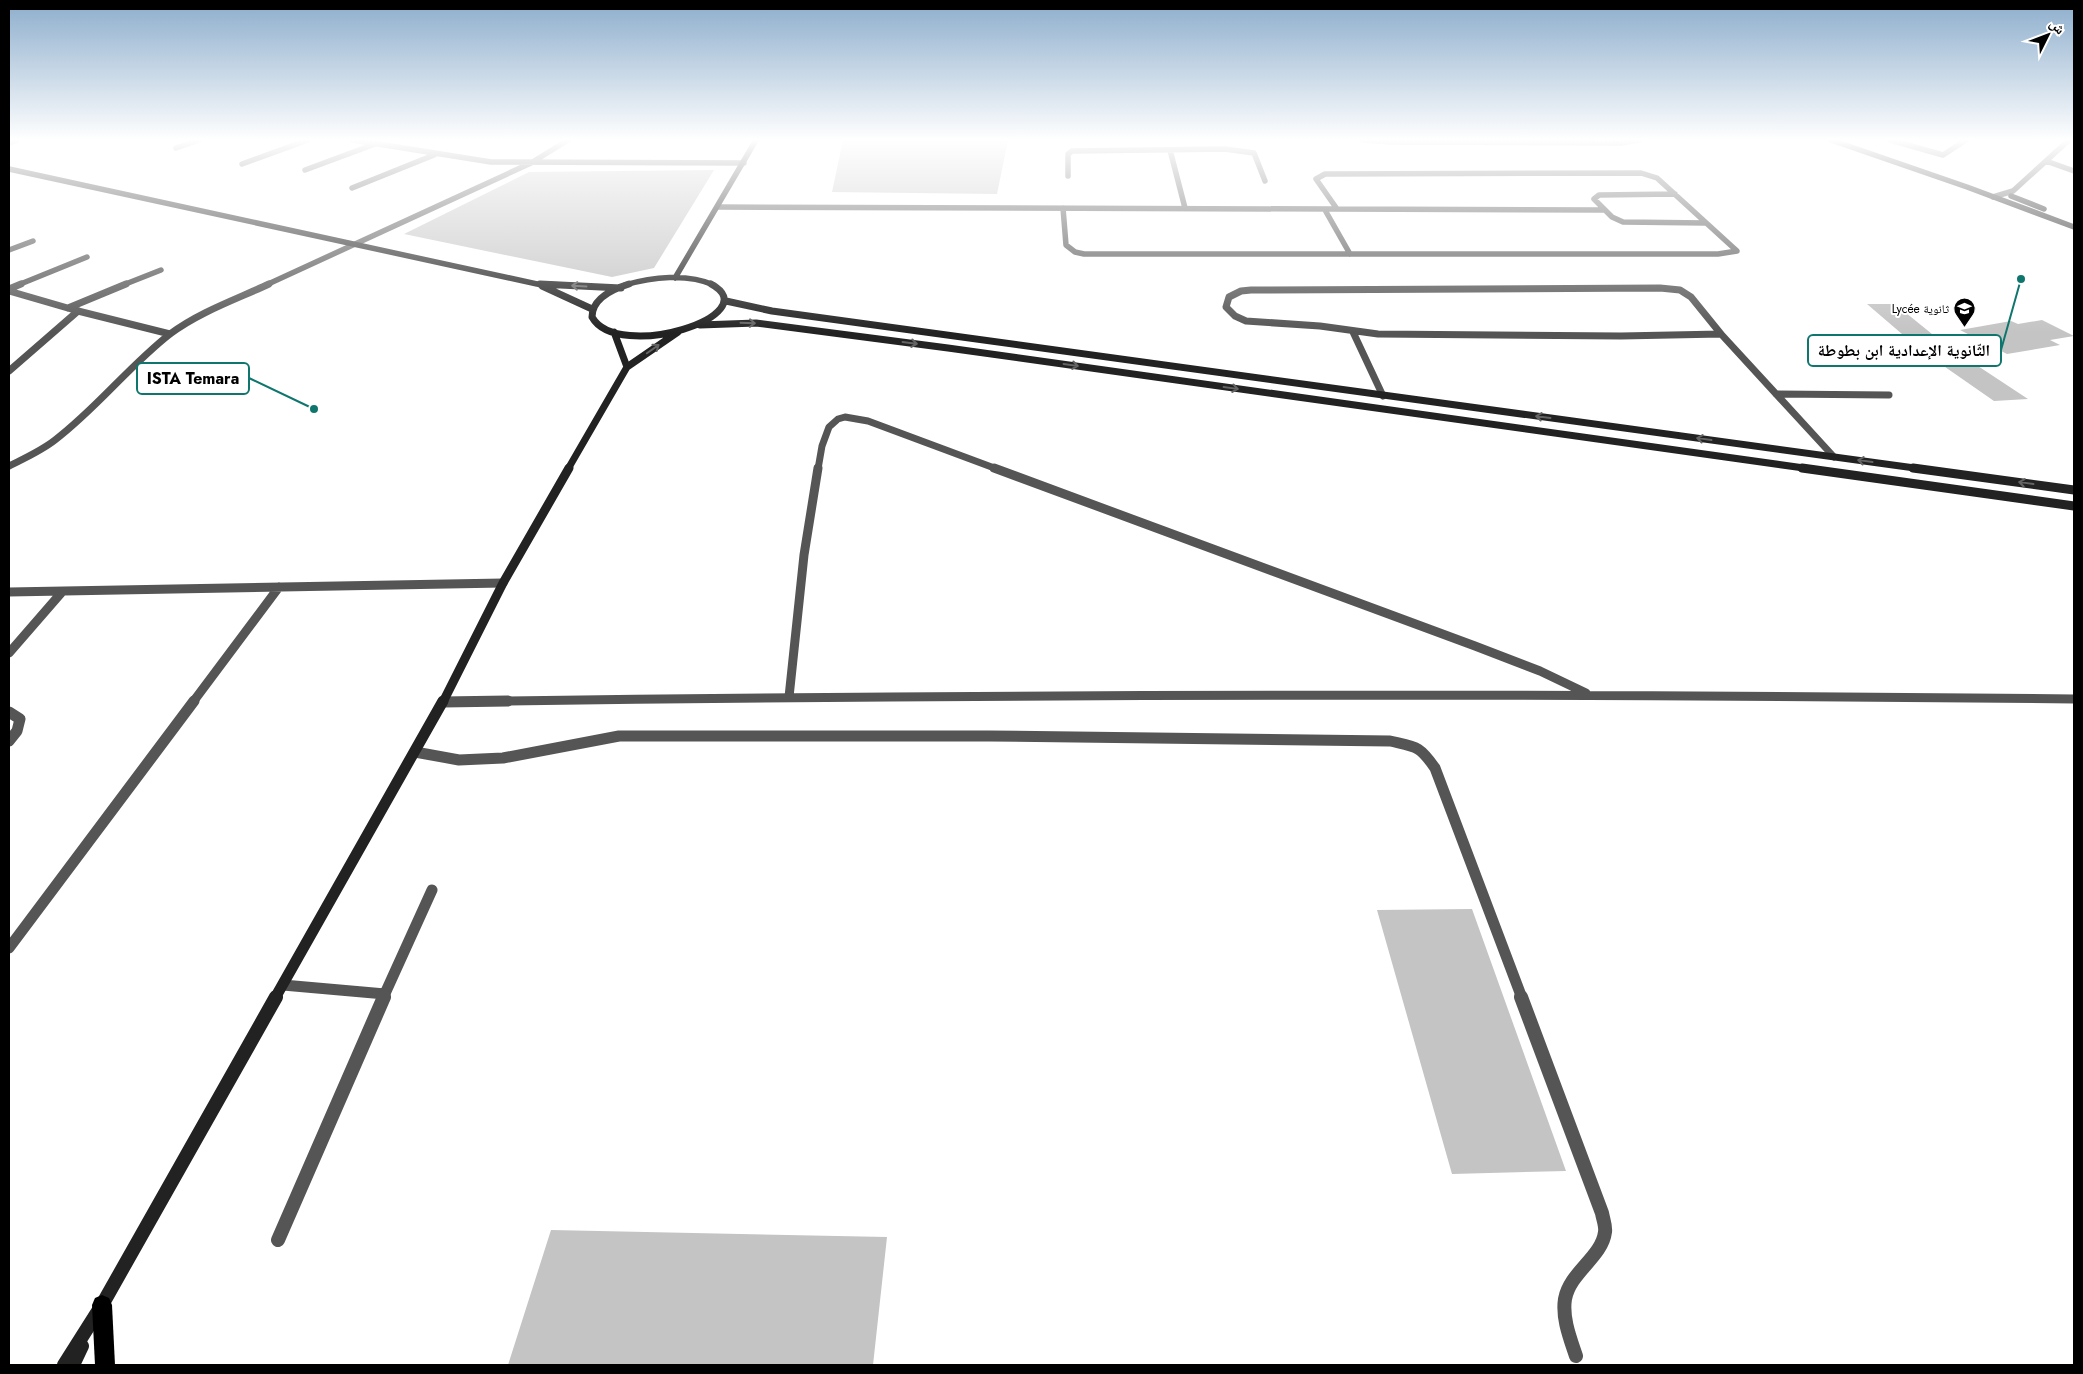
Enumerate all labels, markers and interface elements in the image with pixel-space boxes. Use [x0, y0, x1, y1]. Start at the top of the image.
north arrow [2023, 10, 2073, 60]
text: ش [2045, 14, 2070, 39]
one-way arrow [571, 281, 587, 290]
school or university icon: Lycée ثانوية [1953, 297, 1977, 328]
place label: Lycée ثانوية [1892, 300, 1950, 318]
one-way arrow [740, 318, 756, 327]
callout: الثّانوية الإعدادية ابن بطوطة [1808, 335, 2001, 366]
one-way arrow [901, 338, 917, 348]
text: الثّانوية الإعدادية ابن بطوطة [1818, 339, 1990, 362]
one-way arrow [646, 344, 660, 355]
one-way arrow [1062, 360, 1078, 370]
callout: ISTA Temara [137, 363, 249, 394]
text: ISTA Temara [147, 367, 239, 390]
one-way arrow [1223, 383, 1239, 393]
one-way arrow [1535, 412, 1551, 422]
one-way arrow [1696, 434, 1712, 444]
one-way arrow [1857, 456, 1873, 466]
one-way arrow [2018, 478, 2034, 488]

